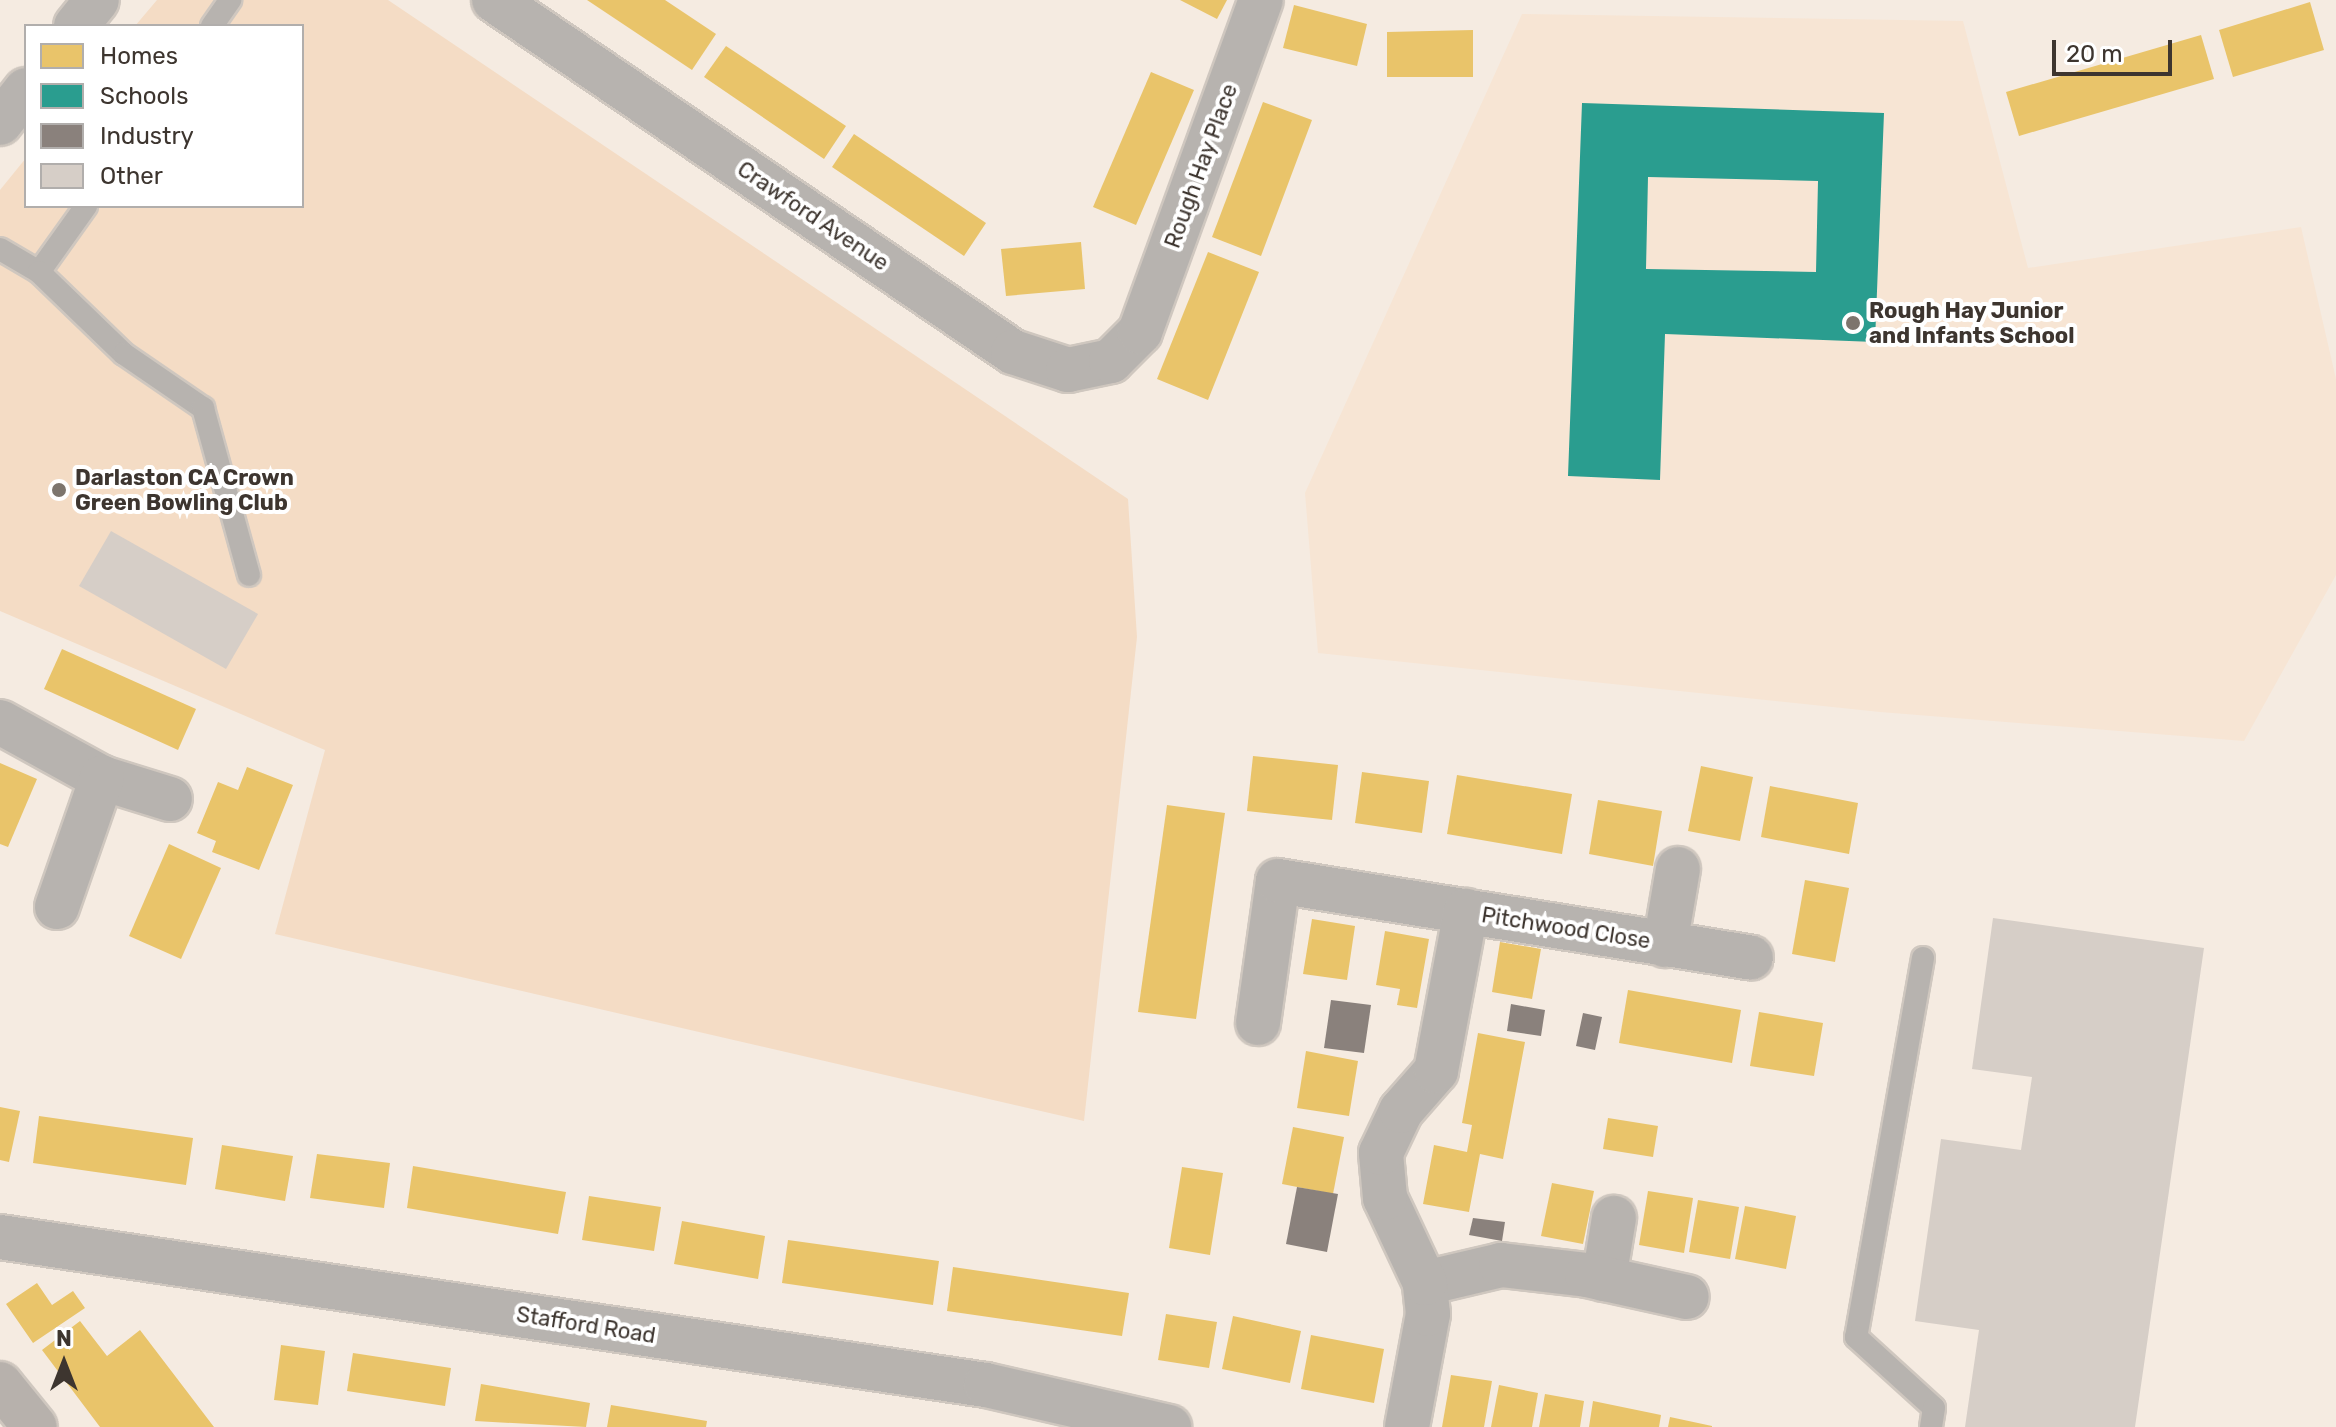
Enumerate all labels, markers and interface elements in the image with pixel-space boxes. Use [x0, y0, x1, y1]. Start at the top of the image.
legend [24, 24, 304, 208]
scale bar [2056, 24, 2176, 74]
text: 20 m [2066, 40, 2123, 68]
text: Homes [100, 42, 178, 70]
street label: Rough Hay Place [1159, 80, 1243, 252]
text: Schools [100, 82, 188, 110]
text: Industry [100, 122, 194, 150]
street label: Crawford Avenue [732, 156, 894, 276]
text: Other [100, 162, 163, 190]
place label: Rough Hay Junior and Infants School [1869, 297, 2075, 348]
marker: Rough Hay Junior and Infants School [1844, 314, 1862, 332]
place label: Darlaston CA Crown Green Bowling Club [75, 464, 294, 516]
marker: Darlaston CA Crown Green Bowling Club [50, 481, 68, 499]
street label: Pitchwood Close [1480, 902, 1652, 954]
street label: Stafford Road [514, 1301, 658, 1349]
north arrow [24, 1323, 104, 1403]
text: N [56, 1325, 72, 1352]

